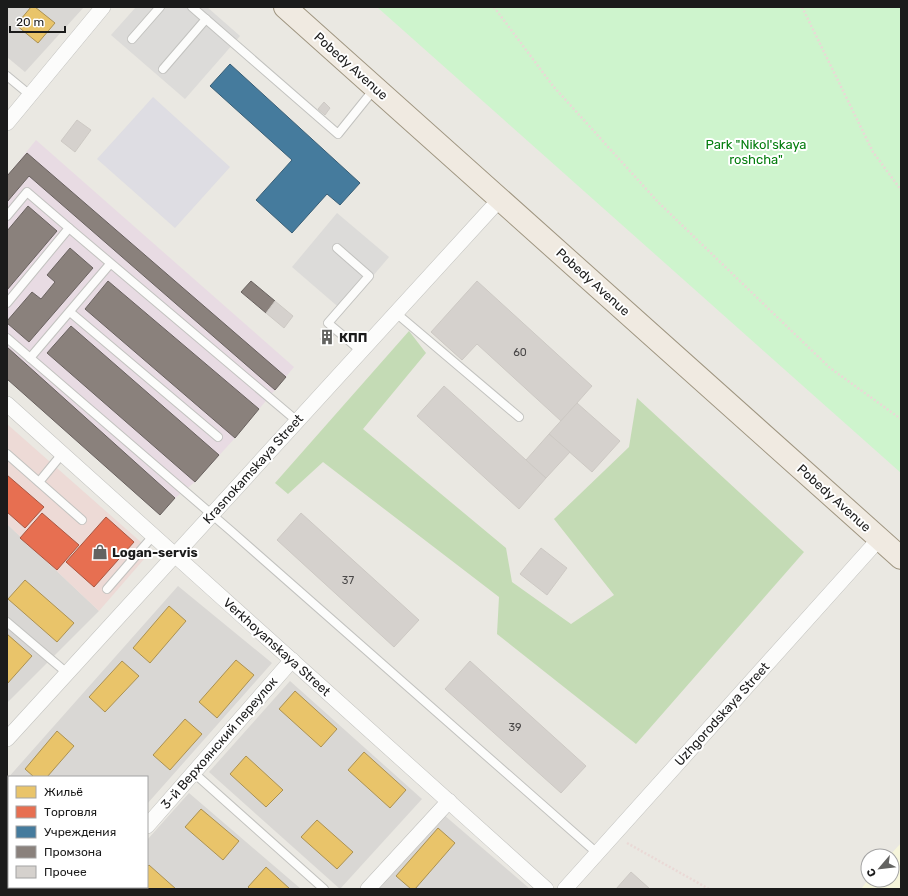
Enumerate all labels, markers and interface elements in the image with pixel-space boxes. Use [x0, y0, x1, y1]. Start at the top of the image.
scale bar [10, 8, 65, 34]
text: 20 m [16, 15, 44, 29]
street label: Pobedy Avenue [311, 29, 391, 103]
park label: Park "Nikol'skaya roshcha" [705, 137, 807, 167]
street label: Pobedy Avenue [553, 245, 633, 319]
building icon: КПП [318, 328, 336, 346]
place label: КПП [339, 330, 367, 345]
house number: 60 [513, 346, 527, 359]
street label: Krasnokamskaya Street [200, 411, 306, 527]
street label: Pobedy Avenue [794, 461, 874, 535]
shop icon: Logan-servis [91, 543, 109, 561]
place label: Logan-servis [112, 545, 198, 560]
house number: 37 [342, 574, 354, 587]
street label: Verkhoyanskaya Street [220, 595, 334, 699]
street label: Uzhgorodskaya Street [672, 659, 773, 769]
street label: 3-й Верхоянский переулок [158, 674, 280, 812]
house number: 39 [508, 721, 522, 734]
legend [8, 776, 148, 888]
text: Жильё [44, 785, 83, 799]
text: Торговля [44, 805, 97, 819]
text: Учреждения [44, 825, 116, 839]
text: Промзона [44, 845, 102, 859]
north arrow [860, 848, 900, 888]
text: Прочее [44, 865, 87, 879]
text: С [864, 866, 879, 879]

